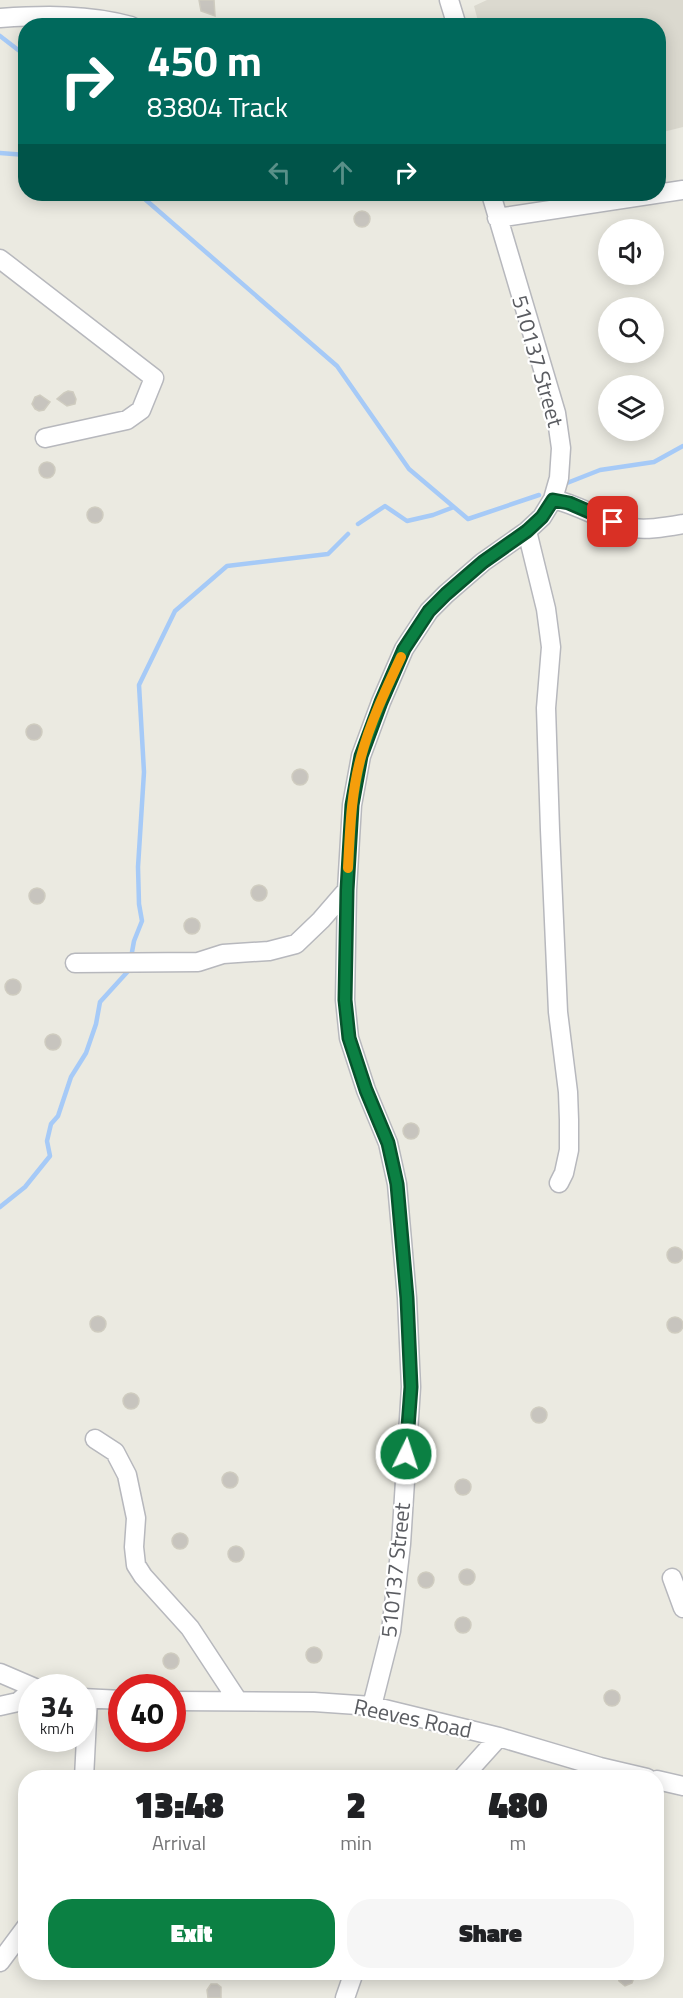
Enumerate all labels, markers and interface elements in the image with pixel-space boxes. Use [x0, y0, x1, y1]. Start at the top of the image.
text: 450 m [147, 28, 262, 92]
icon: right [48, 42, 126, 120]
text: 83804 Track [147, 86, 288, 127]
icon: left [263, 156, 296, 189]
icon: ahead [326, 156, 359, 189]
icon: right [389, 156, 422, 189]
map controls [598, 219, 664, 441]
button: sound [598, 219, 664, 285]
street label: 510137 Street [503, 291, 573, 431]
button: search [598, 297, 664, 363]
button: layers [598, 375, 664, 441]
pin [587, 496, 638, 547]
icon: arrive [596, 505, 629, 538]
position arrow [374, 1422, 438, 1486]
street label: 510137 Street [371, 1501, 419, 1639]
speed limit sign: 40 [108, 1674, 186, 1752]
text: 34 [40, 1683, 74, 1729]
street label: Reeves Road [351, 1689, 475, 1747]
text: km/h [40, 1717, 74, 1740]
text: 13:48 [134, 1777, 224, 1832]
text: 2 [346, 1777, 366, 1832]
text: 480 [488, 1777, 548, 1832]
text: Arrival [152, 1827, 206, 1858]
text: min [340, 1827, 372, 1858]
text: m [510, 1827, 526, 1858]
button: Exit [48, 1899, 335, 1968]
button: Share [347, 1899, 634, 1968]

